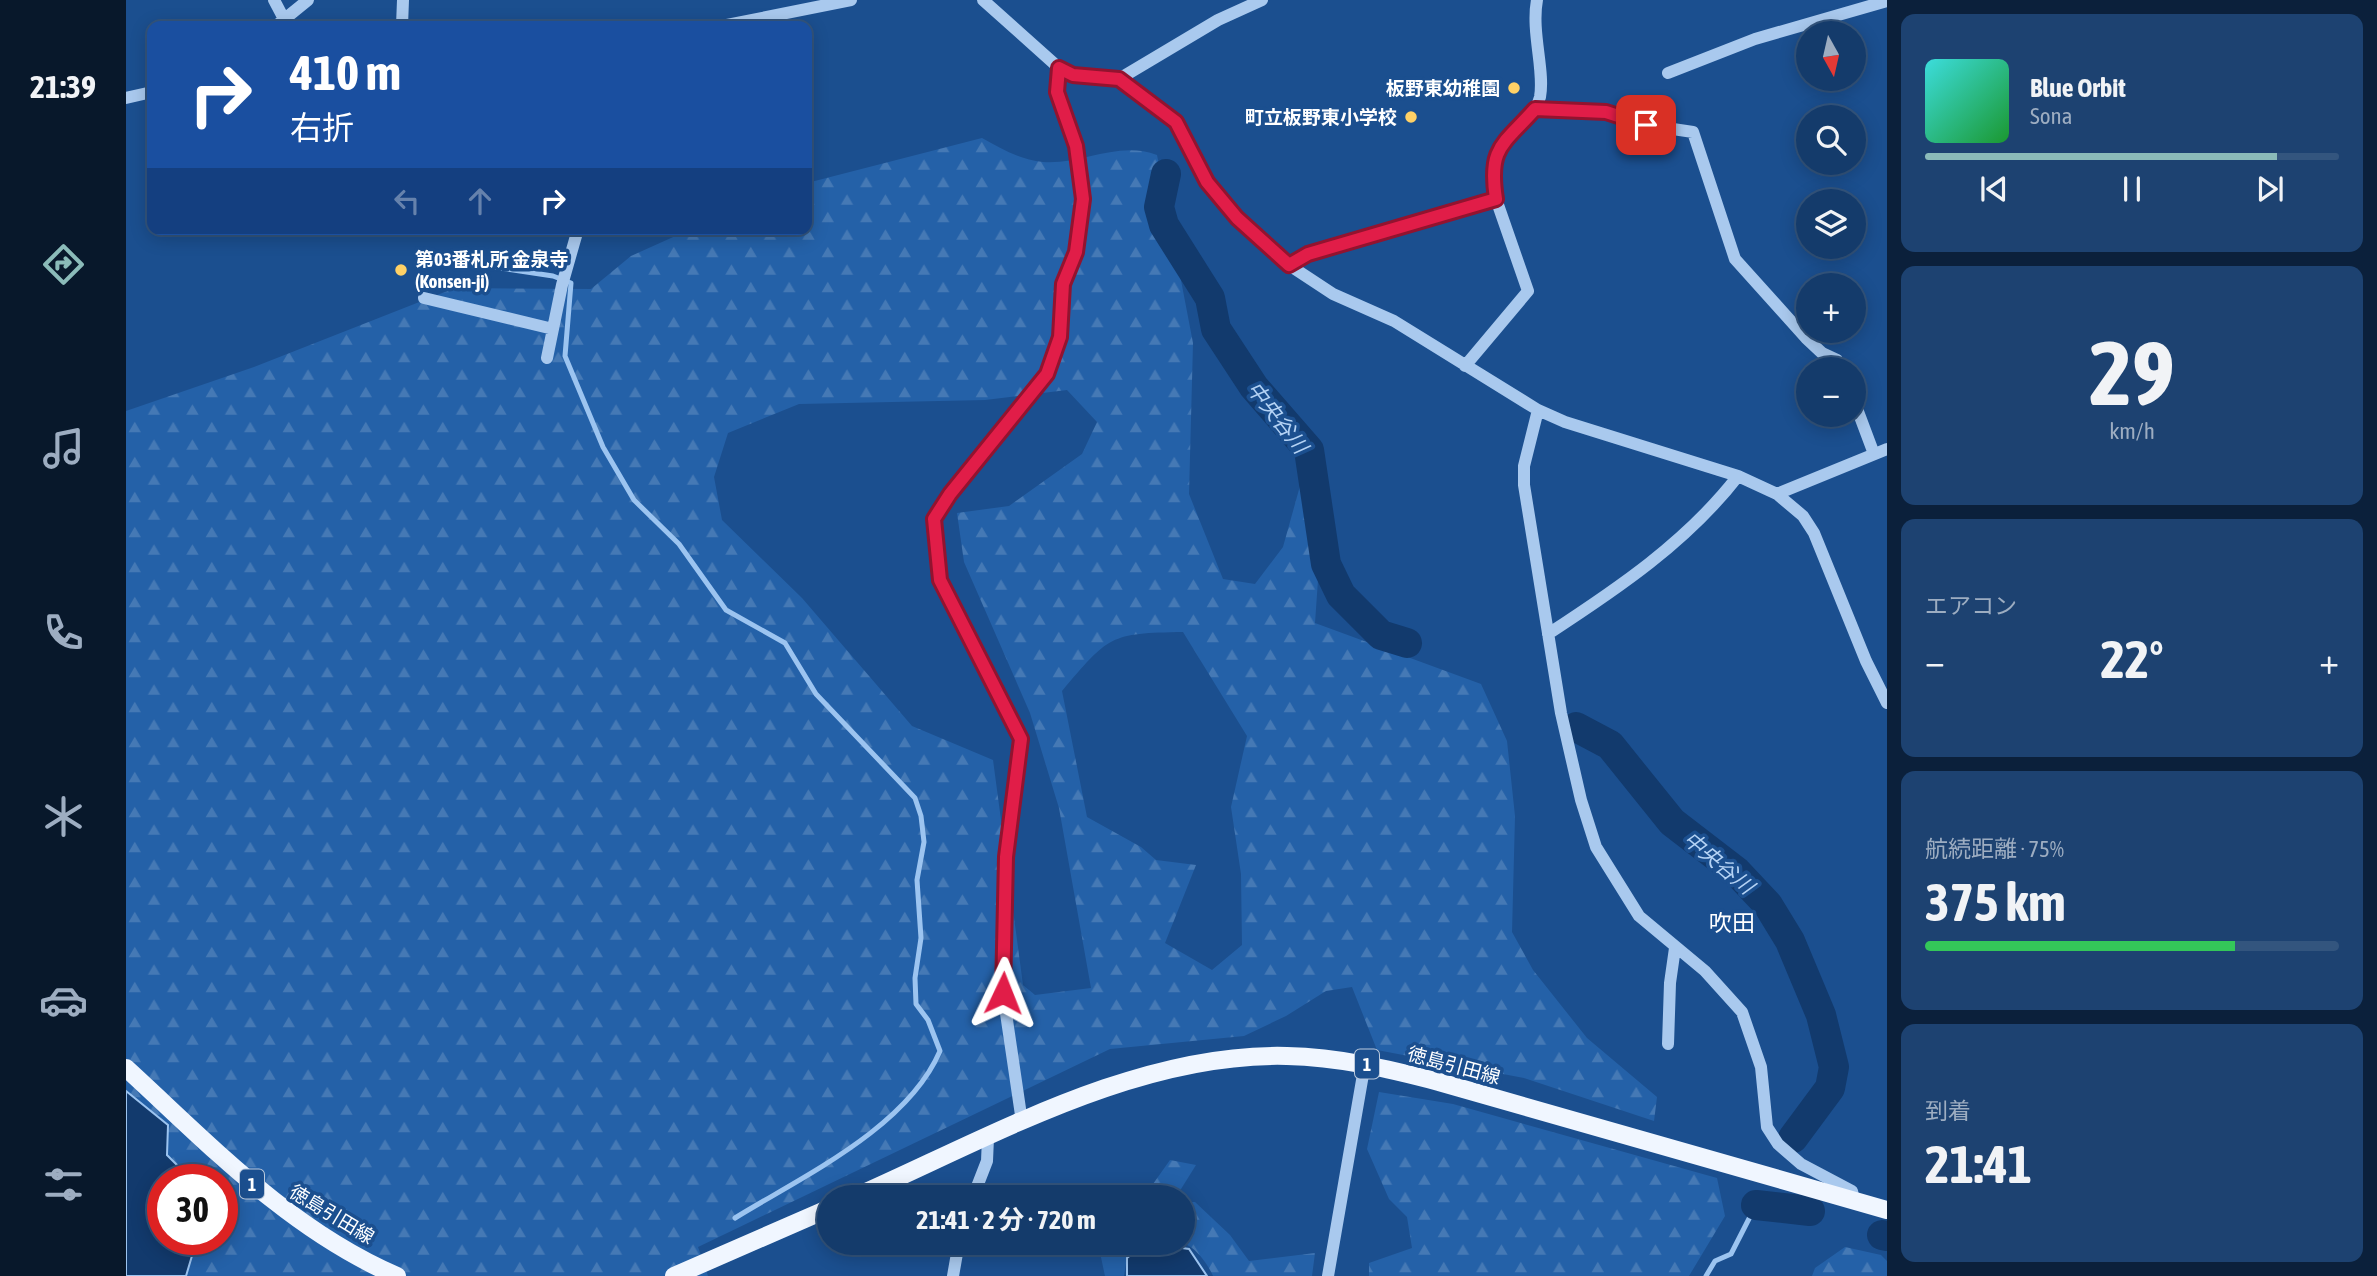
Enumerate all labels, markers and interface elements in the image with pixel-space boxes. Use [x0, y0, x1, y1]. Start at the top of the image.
north arrow [1796, 21, 1866, 91]
map controls [1796, 21, 1866, 427]
text: 410 m [290, 44, 401, 100]
icon: right [175, 49, 266, 140]
text: 21:39 [30, 68, 96, 105]
text: Blue Orbit [2030, 73, 2126, 103]
place label: 板野東幼稚園 [1386, 77, 1500, 99]
marker: 板野東幼稚園 [1506, 80, 1522, 96]
pin [1616, 95, 1676, 155]
text: Sona [2030, 103, 2072, 129]
button: search [1796, 105, 1866, 175]
place label: 町立板野東小学校 [1245, 106, 1397, 128]
icon: arrive [1627, 106, 1665, 144]
text: 右折 [290, 109, 354, 146]
marker: 町立板野東小学校 [1403, 109, 1419, 125]
icon: previous [1975, 170, 2013, 208]
icon: pause [2113, 170, 2151, 208]
icon: next [2251, 170, 2289, 208]
icon: left [388, 182, 426, 220]
icon: ahead [461, 182, 499, 220]
icon: right [534, 182, 572, 220]
button: layers [1796, 189, 1866, 259]
icon: directions [39, 240, 88, 289]
place label: 第03番札所 金泉寺 (Konsen-ji) [415, 248, 568, 292]
marker: 第03番札所 金泉寺 (Konsen-ji) [393, 262, 409, 278]
button: + [1796, 273, 1866, 343]
text: 29 [2089, 320, 2175, 424]
button: − [1796, 357, 1866, 427]
water label: 中央谷川 [1243, 377, 1315, 459]
text: km/h [2109, 418, 2155, 444]
icon: music [39, 424, 88, 473]
text: エアコン [1925, 593, 2017, 619]
icon: phone [39, 608, 88, 657]
text: 22° [2100, 629, 2164, 689]
text: − [1925, 639, 1945, 682]
text: + [2319, 639, 2339, 682]
icon: climate [39, 792, 88, 841]
water label: 中央谷川 [1679, 826, 1760, 899]
text: 航続距離 · 75% [1925, 836, 2064, 862]
text: 375 km [1925, 872, 2066, 932]
district label: 吹田 [1709, 910, 1755, 936]
position arrow [966, 956, 1040, 1030]
icon: car [39, 976, 88, 1025]
street label: 徳島引田線 [1405, 1042, 1503, 1088]
road number: 1 [1355, 1050, 1379, 1078]
text: 到着 [1925, 1098, 1971, 1124]
text: 21:41 [1925, 1134, 2032, 1194]
icon: filters [39, 1160, 88, 1209]
speed limit sign: 30 [147, 1164, 238, 1255]
road number: 1 [240, 1170, 264, 1198]
street label: 徳島引田線 [286, 1180, 378, 1248]
text: 21:41 · 2 分 · 720 m [916, 1205, 1096, 1235]

